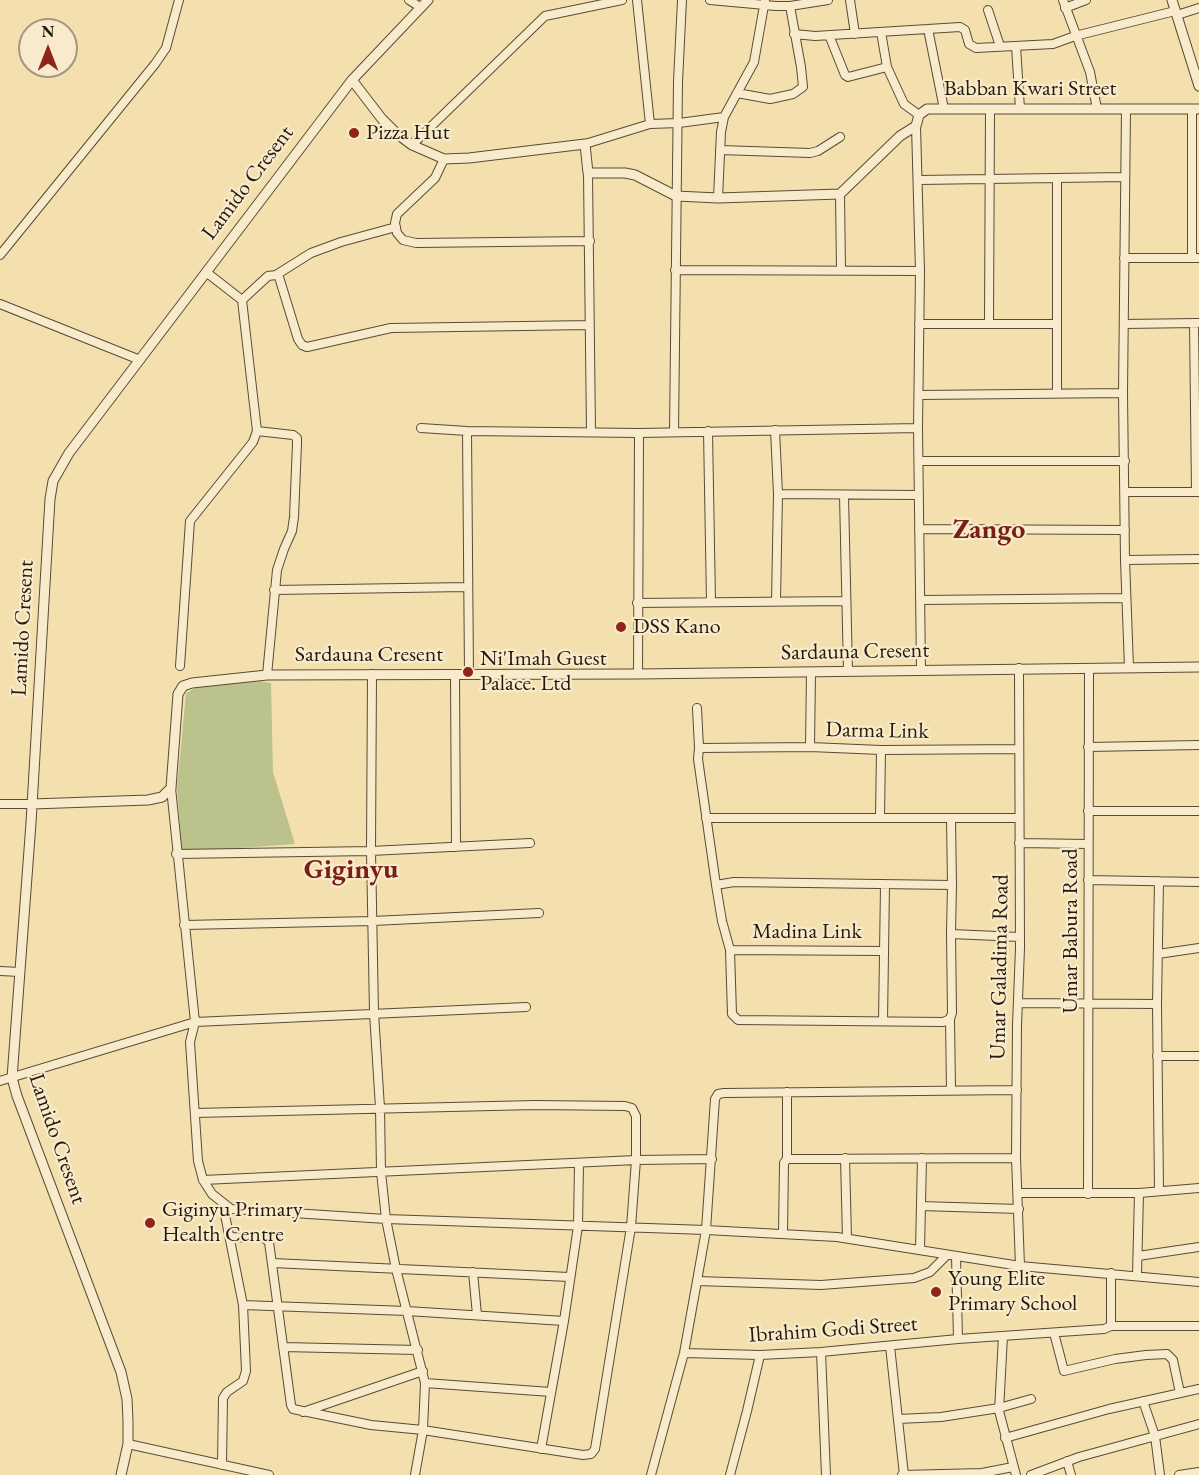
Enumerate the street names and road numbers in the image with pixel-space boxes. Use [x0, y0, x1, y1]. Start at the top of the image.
street label: Babban Kwari Street [944, 76, 1116, 102]
street label: Lamido Cresent [196, 121, 300, 245]
street label: Lamido Cresent [6, 559, 40, 697]
street label: Sardauna Cresent [781, 638, 929, 666]
street label: Sardauna Cresent [295, 642, 443, 668]
street label: Darma Link [825, 717, 929, 745]
street label: Umar Babura Road [1058, 848, 1084, 1014]
street label: Umar Galadima Road [985, 874, 1015, 1060]
street label: Madina Link [752, 919, 862, 945]
street label: Lamido Cresent [22, 1070, 92, 1208]
street label: Ibrahim Godi Street [748, 1311, 918, 1349]

